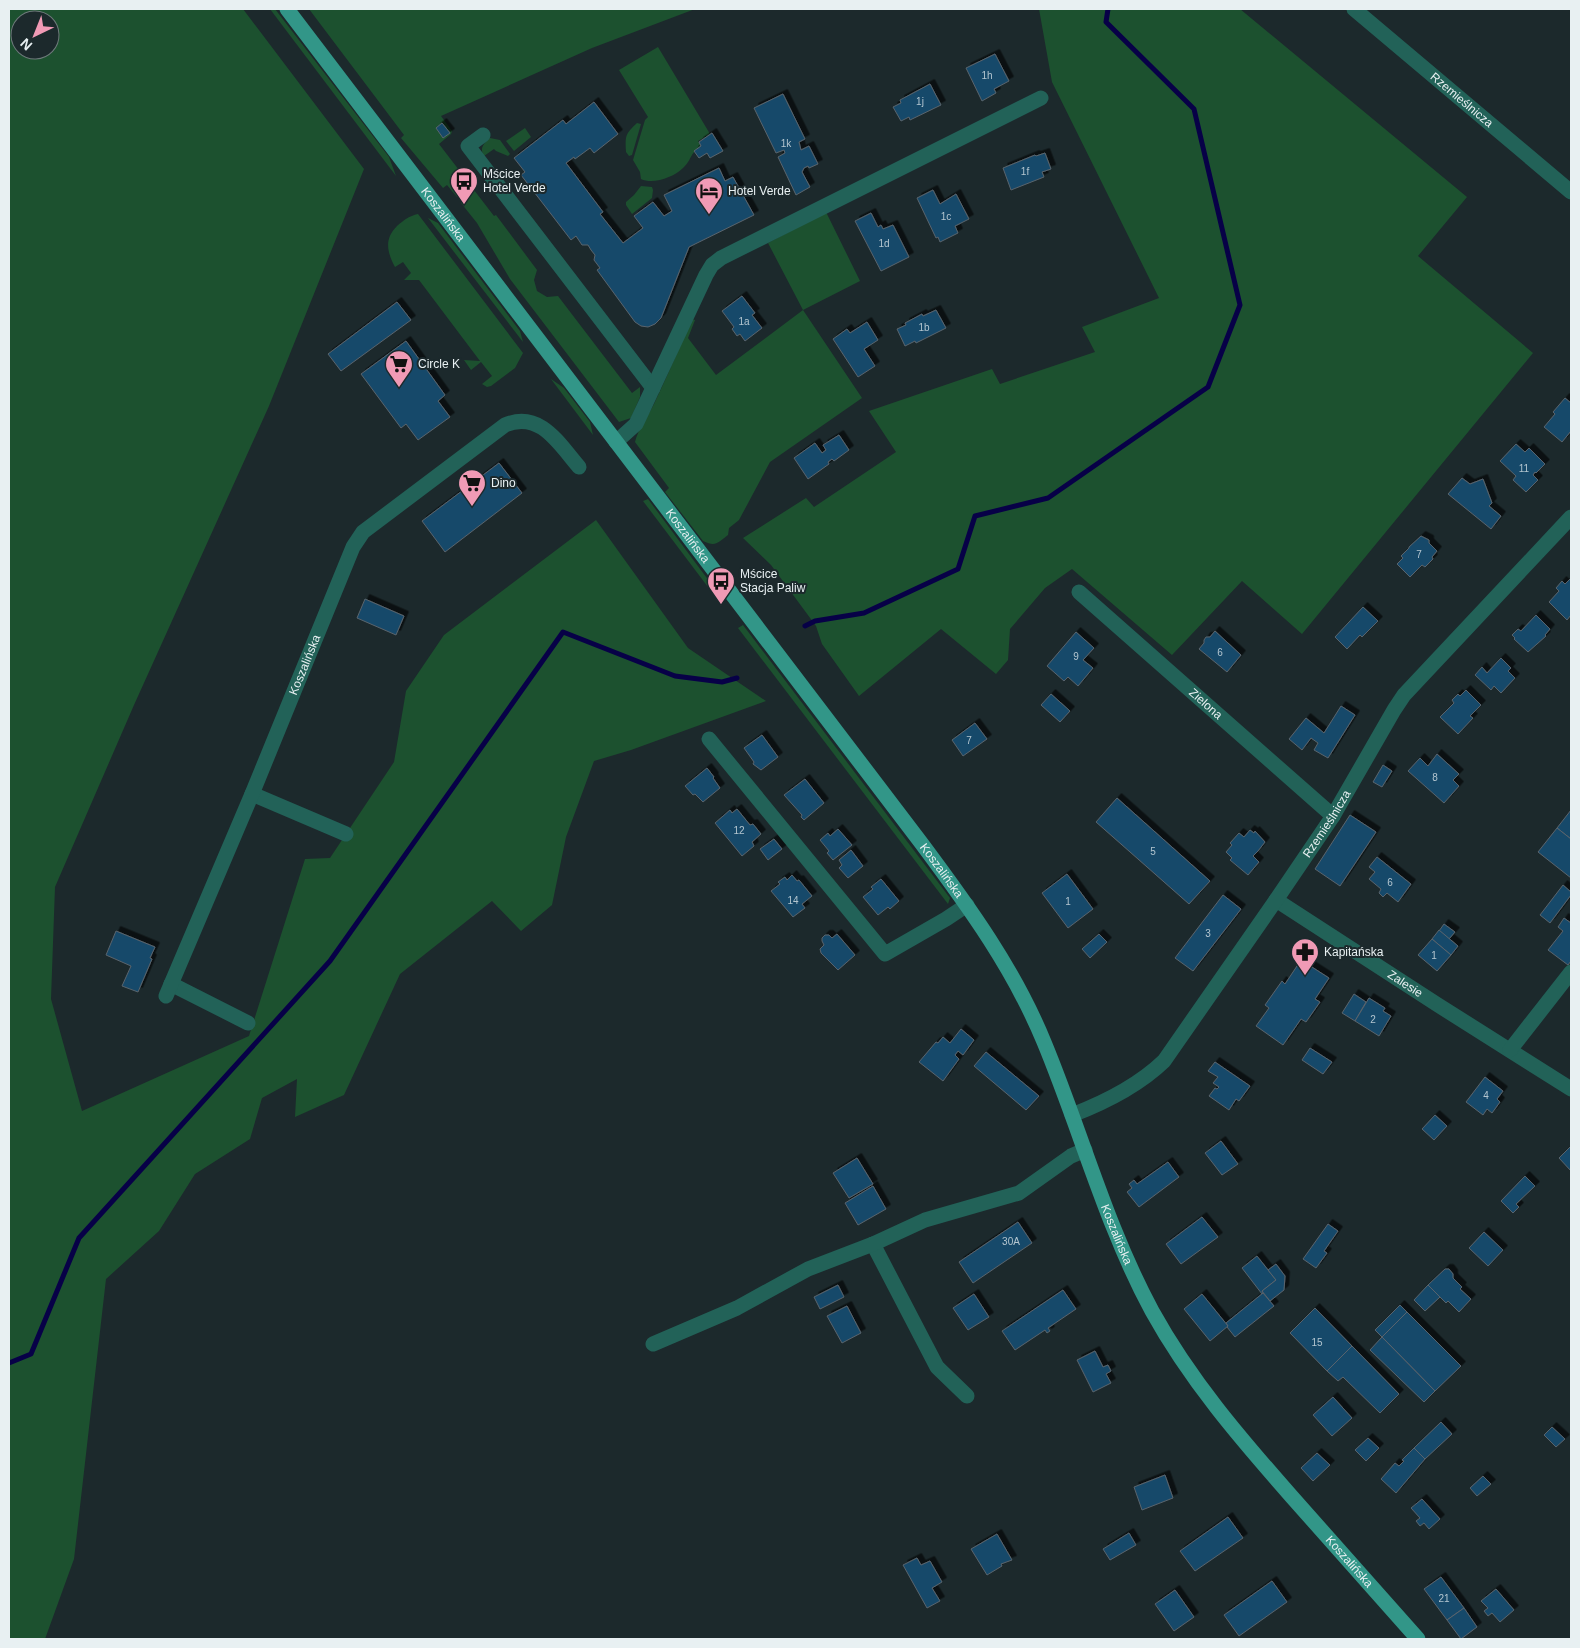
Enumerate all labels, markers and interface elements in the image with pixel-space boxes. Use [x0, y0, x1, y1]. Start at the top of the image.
north arrow [10, 10, 60, 60]
text: N [17, 35, 35, 54]
house number: 1h [981, 70, 993, 81]
street label: Rzemieślnicza [1428, 70, 1496, 130]
house number: 1j [916, 96, 924, 107]
house number: 1k [781, 138, 792, 149]
bus stop icon: Mścice Hotel Verde [449, 166, 479, 205]
house number: 1f [1021, 166, 1029, 177]
place label: Mścice Hotel Verde [483, 167, 546, 195]
hotel icon: Hotel Verde [694, 176, 724, 215]
place label: Hotel Verde [728, 184, 791, 198]
street label: Koszalińska [418, 185, 468, 244]
house number: 1c [941, 211, 951, 222]
house number: 1d [878, 238, 890, 249]
house number: 1a [738, 316, 750, 327]
house number: 1b [918, 322, 930, 333]
supermarket icon: Circle K [384, 349, 414, 388]
place label: Circle K [418, 357, 460, 371]
house number: 11 [1519, 463, 1530, 474]
supermarket icon: Dino [457, 468, 487, 507]
place label: Dino [491, 476, 516, 490]
street label: Koszalińska [663, 506, 713, 566]
house number: 7 [1416, 549, 1422, 560]
bus stop icon: Mścice Stacja Paliw [706, 566, 736, 605]
place label: Mścice Stacja Paliw [740, 567, 806, 595]
street label: Koszalińska [286, 632, 324, 697]
house number: 6 [1217, 647, 1223, 658]
house number: 9 [1073, 651, 1079, 662]
street label: Zielona [1186, 685, 1225, 722]
house number: 7 [966, 735, 972, 746]
house number: 8 [1432, 772, 1438, 783]
street label: Rzemieślnicza [1300, 787, 1354, 860]
house number: 12 [733, 825, 745, 836]
street label: Koszalińska [917, 841, 966, 901]
house number: 5 [1150, 846, 1156, 857]
house number: 6 [1387, 877, 1393, 888]
house number: 14 [787, 895, 799, 906]
house number: 1 [1065, 896, 1071, 907]
house number: 3 [1205, 928, 1211, 939]
pharmacy icon: Kapitańska [1290, 937, 1320, 976]
place label: Kapitańska [1324, 945, 1384, 959]
house number: 1 [1431, 950, 1437, 961]
street label: Zalesie [1385, 967, 1426, 1000]
house number: 2 [1370, 1014, 1376, 1025]
house number: 4 [1483, 1090, 1489, 1101]
street label: Koszalińska [1098, 1202, 1135, 1267]
house number: 30A [1002, 1236, 1020, 1247]
house number: 15 [1311, 1337, 1323, 1348]
street label: Koszalińska [1323, 1533, 1376, 1591]
house number: 21 [1438, 1593, 1450, 1604]

